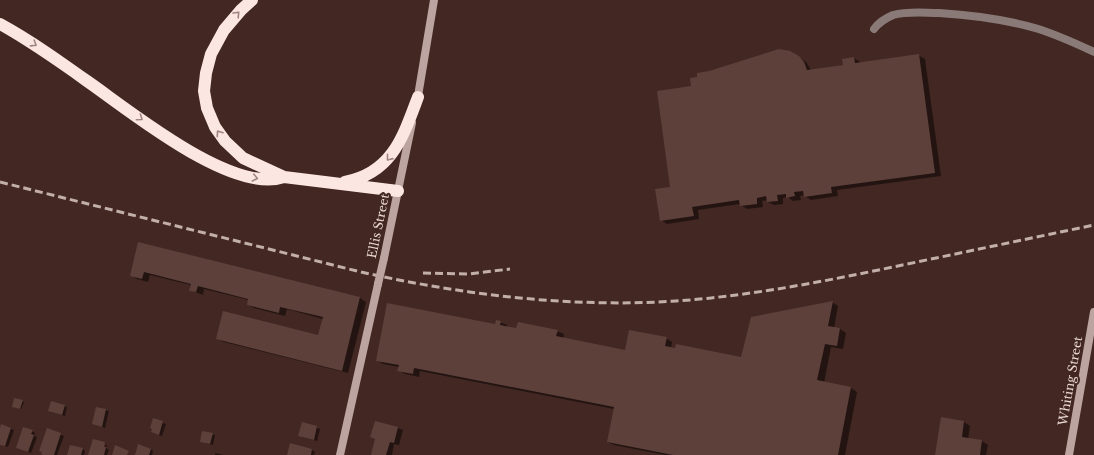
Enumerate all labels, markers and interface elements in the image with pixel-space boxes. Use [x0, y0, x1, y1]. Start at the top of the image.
one-way arrow [232, 11, 239, 19]
one-way arrow [30, 39, 37, 47]
one-way arrow [136, 113, 143, 120]
one-way arrow [216, 130, 223, 137]
one-way arrow [386, 153, 393, 160]
one-way arrow [252, 173, 258, 181]
street label: Ellis Street [364, 192, 392, 260]
street label: Whiting Street [1055, 335, 1085, 428]

